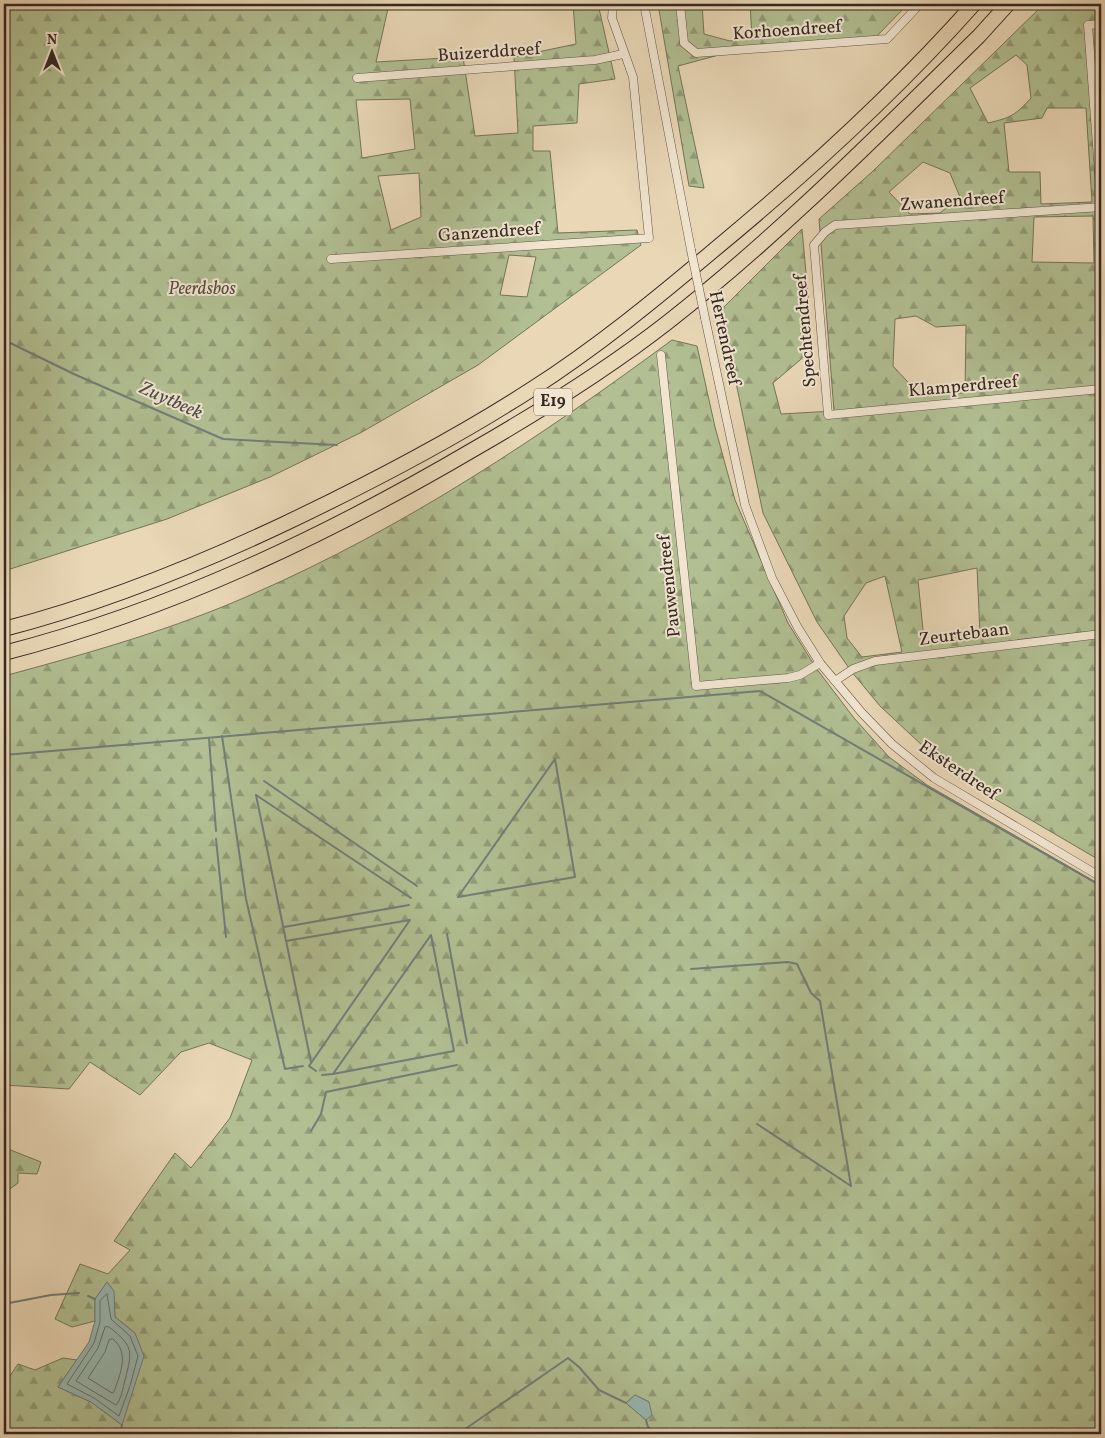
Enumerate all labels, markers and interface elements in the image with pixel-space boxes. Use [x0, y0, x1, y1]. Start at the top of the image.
street label: Korhoendreef [732, 15, 844, 47]
north arrow [28, 28, 78, 78]
text: N [47, 31, 57, 50]
street label: Buizerddreef [437, 37, 543, 69]
street label: Zwanendreef [899, 186, 1007, 218]
street label: Ganzendreef [437, 217, 543, 249]
street label: Spechtendreef [788, 272, 823, 389]
park label: Peerdsbos [168, 277, 236, 302]
street label: Hertendreef [702, 288, 747, 389]
street label: Klamperdreef [907, 370, 1021, 404]
water label: Zuytbeek [134, 375, 207, 427]
road number: E19 [534, 388, 572, 416]
street label: Pauwendreef [652, 532, 688, 639]
street label: Zeurtebaan [917, 617, 1011, 653]
street label: Eksterdreef [913, 735, 1004, 808]

